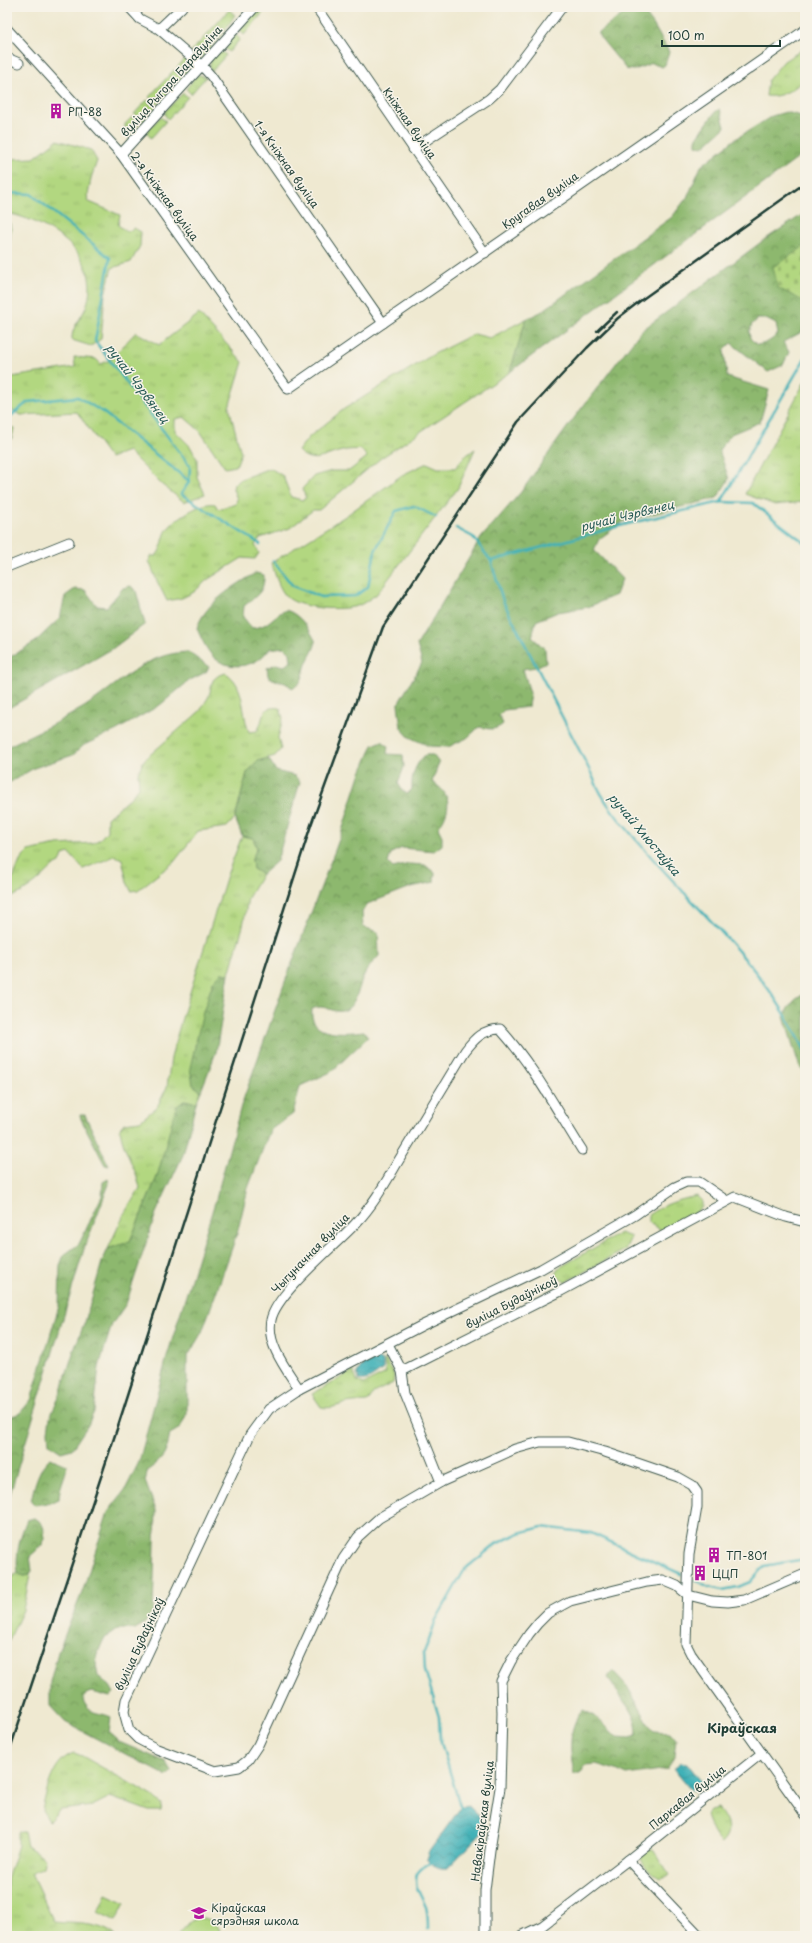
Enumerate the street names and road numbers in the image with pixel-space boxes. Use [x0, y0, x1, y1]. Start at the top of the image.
street label: вуліца Рыгора Барадуліна [116, 21, 226, 141]
street label: Кніжная вуліца [379, 84, 441, 162]
street label: 1-я Кніжная вуліца [250, 117, 324, 212]
street label: 2-я Кніжная вуліца [127, 148, 203, 244]
street label: Кругавая вуліца [498, 167, 582, 233]
street label: Чыгуначная вуліца [267, 1209, 353, 1297]
street label: вуліца Будаўнікоў [462, 1271, 560, 1333]
street label: вуліца Будаўнікоў [110, 1594, 168, 1694]
street label: Навакіраўская вуліца [466, 1759, 498, 1883]
street label: Паркавая вуліца [645, 1761, 729, 1833]

